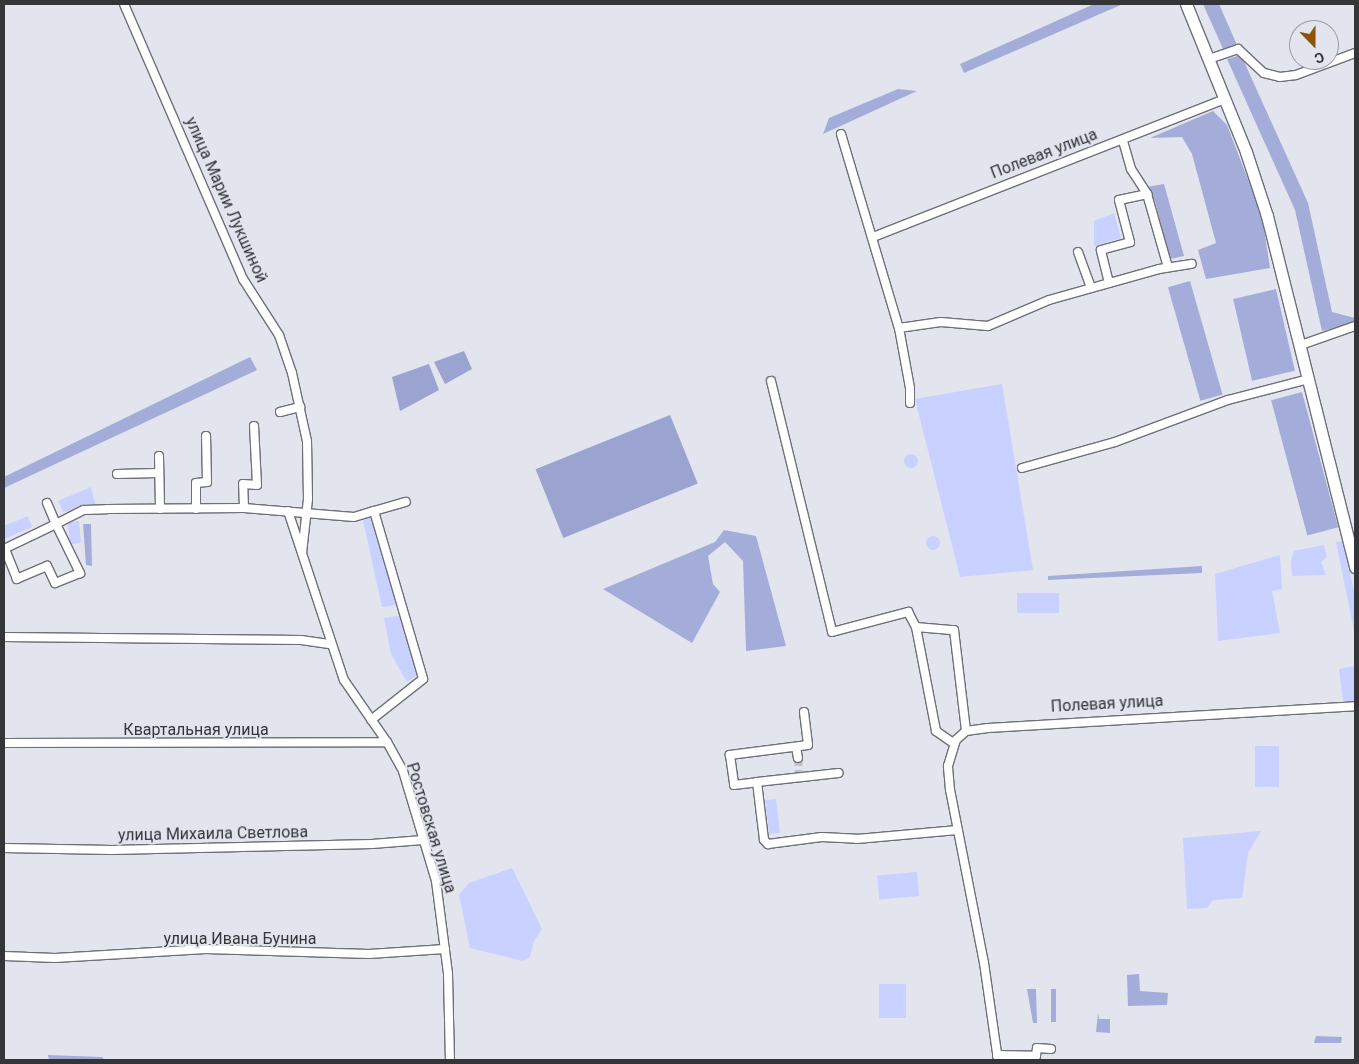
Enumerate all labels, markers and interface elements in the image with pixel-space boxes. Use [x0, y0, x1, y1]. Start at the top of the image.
north arrow [1289, 20, 1339, 70]
text: С [1312, 49, 1327, 67]
street label: улица Марии Лукшиной [181, 114, 271, 286]
street label: Полевая улица [988, 125, 1100, 183]
street label: Полевая улица [1050, 691, 1164, 717]
street label: Квартальная улица [123, 720, 269, 740]
street label: Ростовская улица [402, 760, 460, 896]
street label: улица Михаила Светлова [118, 823, 308, 845]
street label: улица Ивана Бунина [163, 929, 317, 949]

